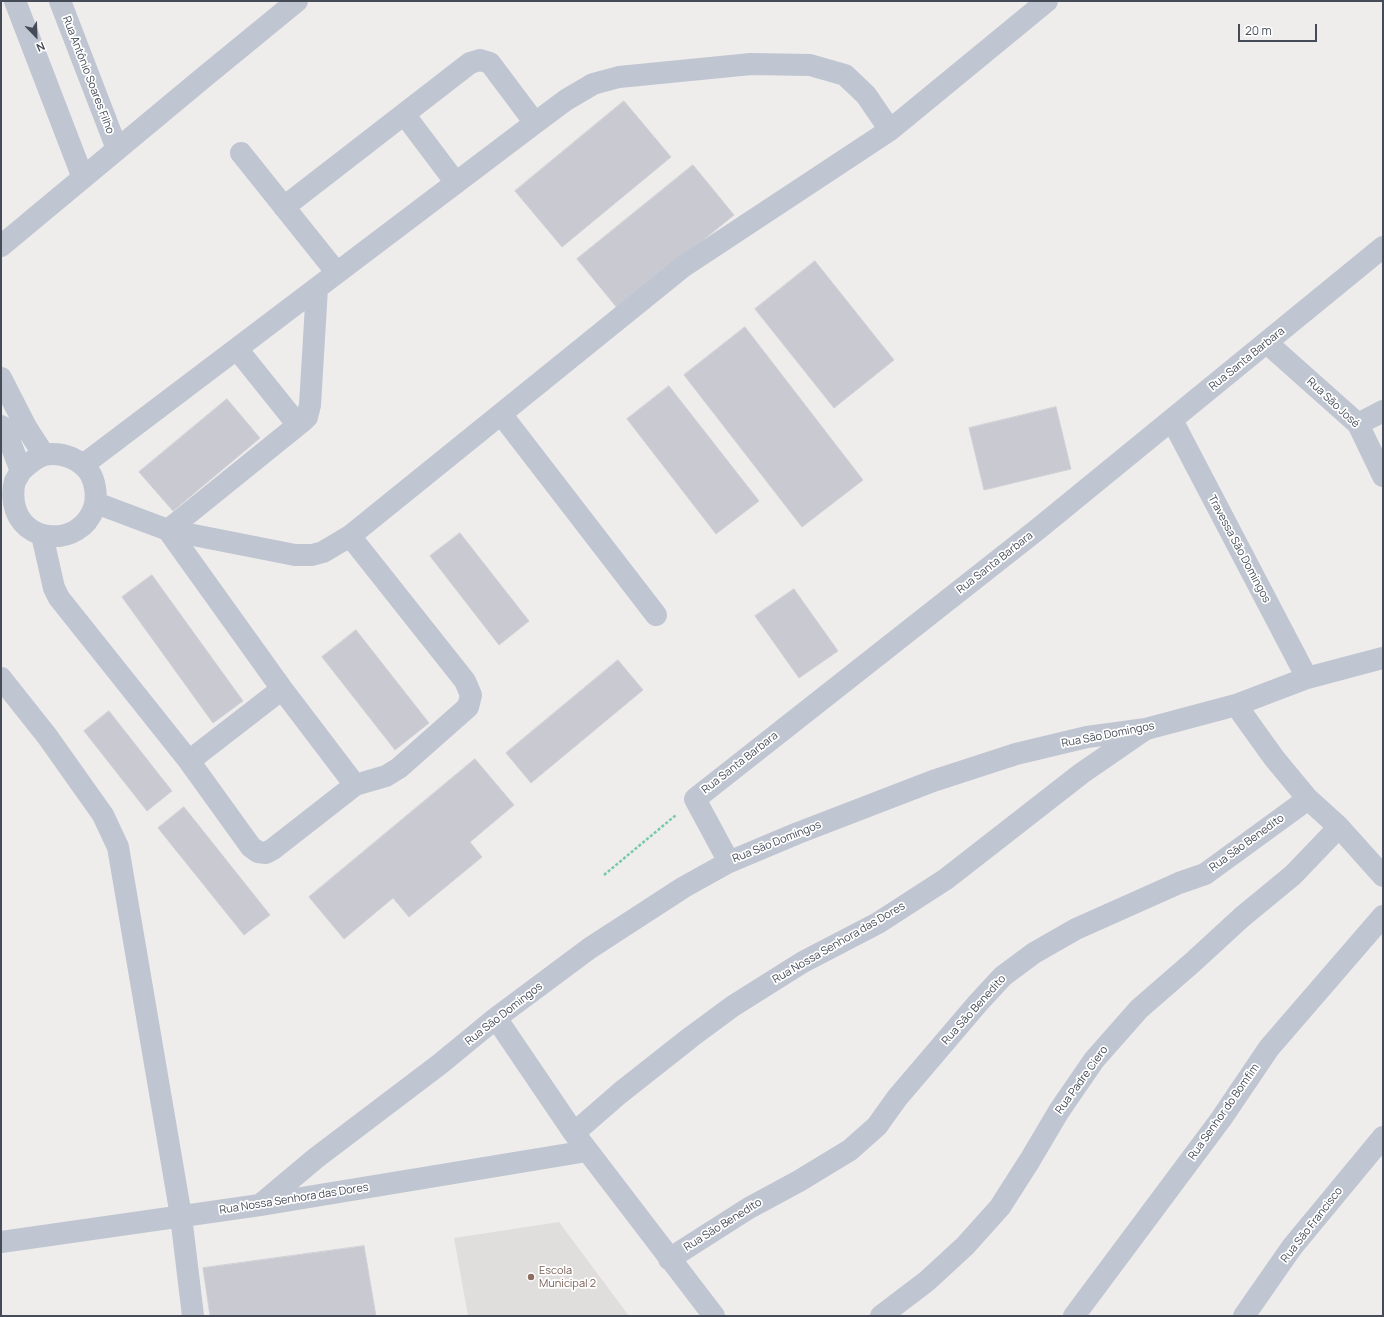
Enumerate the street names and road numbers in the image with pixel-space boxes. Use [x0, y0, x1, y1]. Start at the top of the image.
street label: Rua Antônio Soares Filho [59, 14, 117, 136]
street label: Rua Santa Barbara [1207, 325, 1287, 393]
street label: Rua São José [1304, 375, 1362, 431]
street label: Travessa São Domingos [1205, 493, 1273, 605]
street label: Rua Santa Barbara [954, 529, 1036, 597]
street label: Rua São Domingos [1060, 720, 1156, 750]
street label: Rua Santa Barbara [699, 729, 781, 797]
street label: Rua São Benedito [1207, 811, 1287, 875]
street label: Rua São Domingos [731, 818, 823, 866]
street label: Rua Nossa Senhora das Dores [770, 900, 908, 986]
street label: Rua São Benedito [939, 972, 1009, 1048]
street label: Rua São Domingos [463, 980, 545, 1048]
street label: Rua Padre Ciero [1053, 1044, 1111, 1116]
street label: Rua Senhor do Bomfim [1186, 1061, 1262, 1163]
street label: Rua Nossa Senhora das Dores [218, 1181, 370, 1217]
street label: Rua São Francisco [1278, 1185, 1346, 1265]
street label: Rua São Benedito [682, 1196, 764, 1254]

